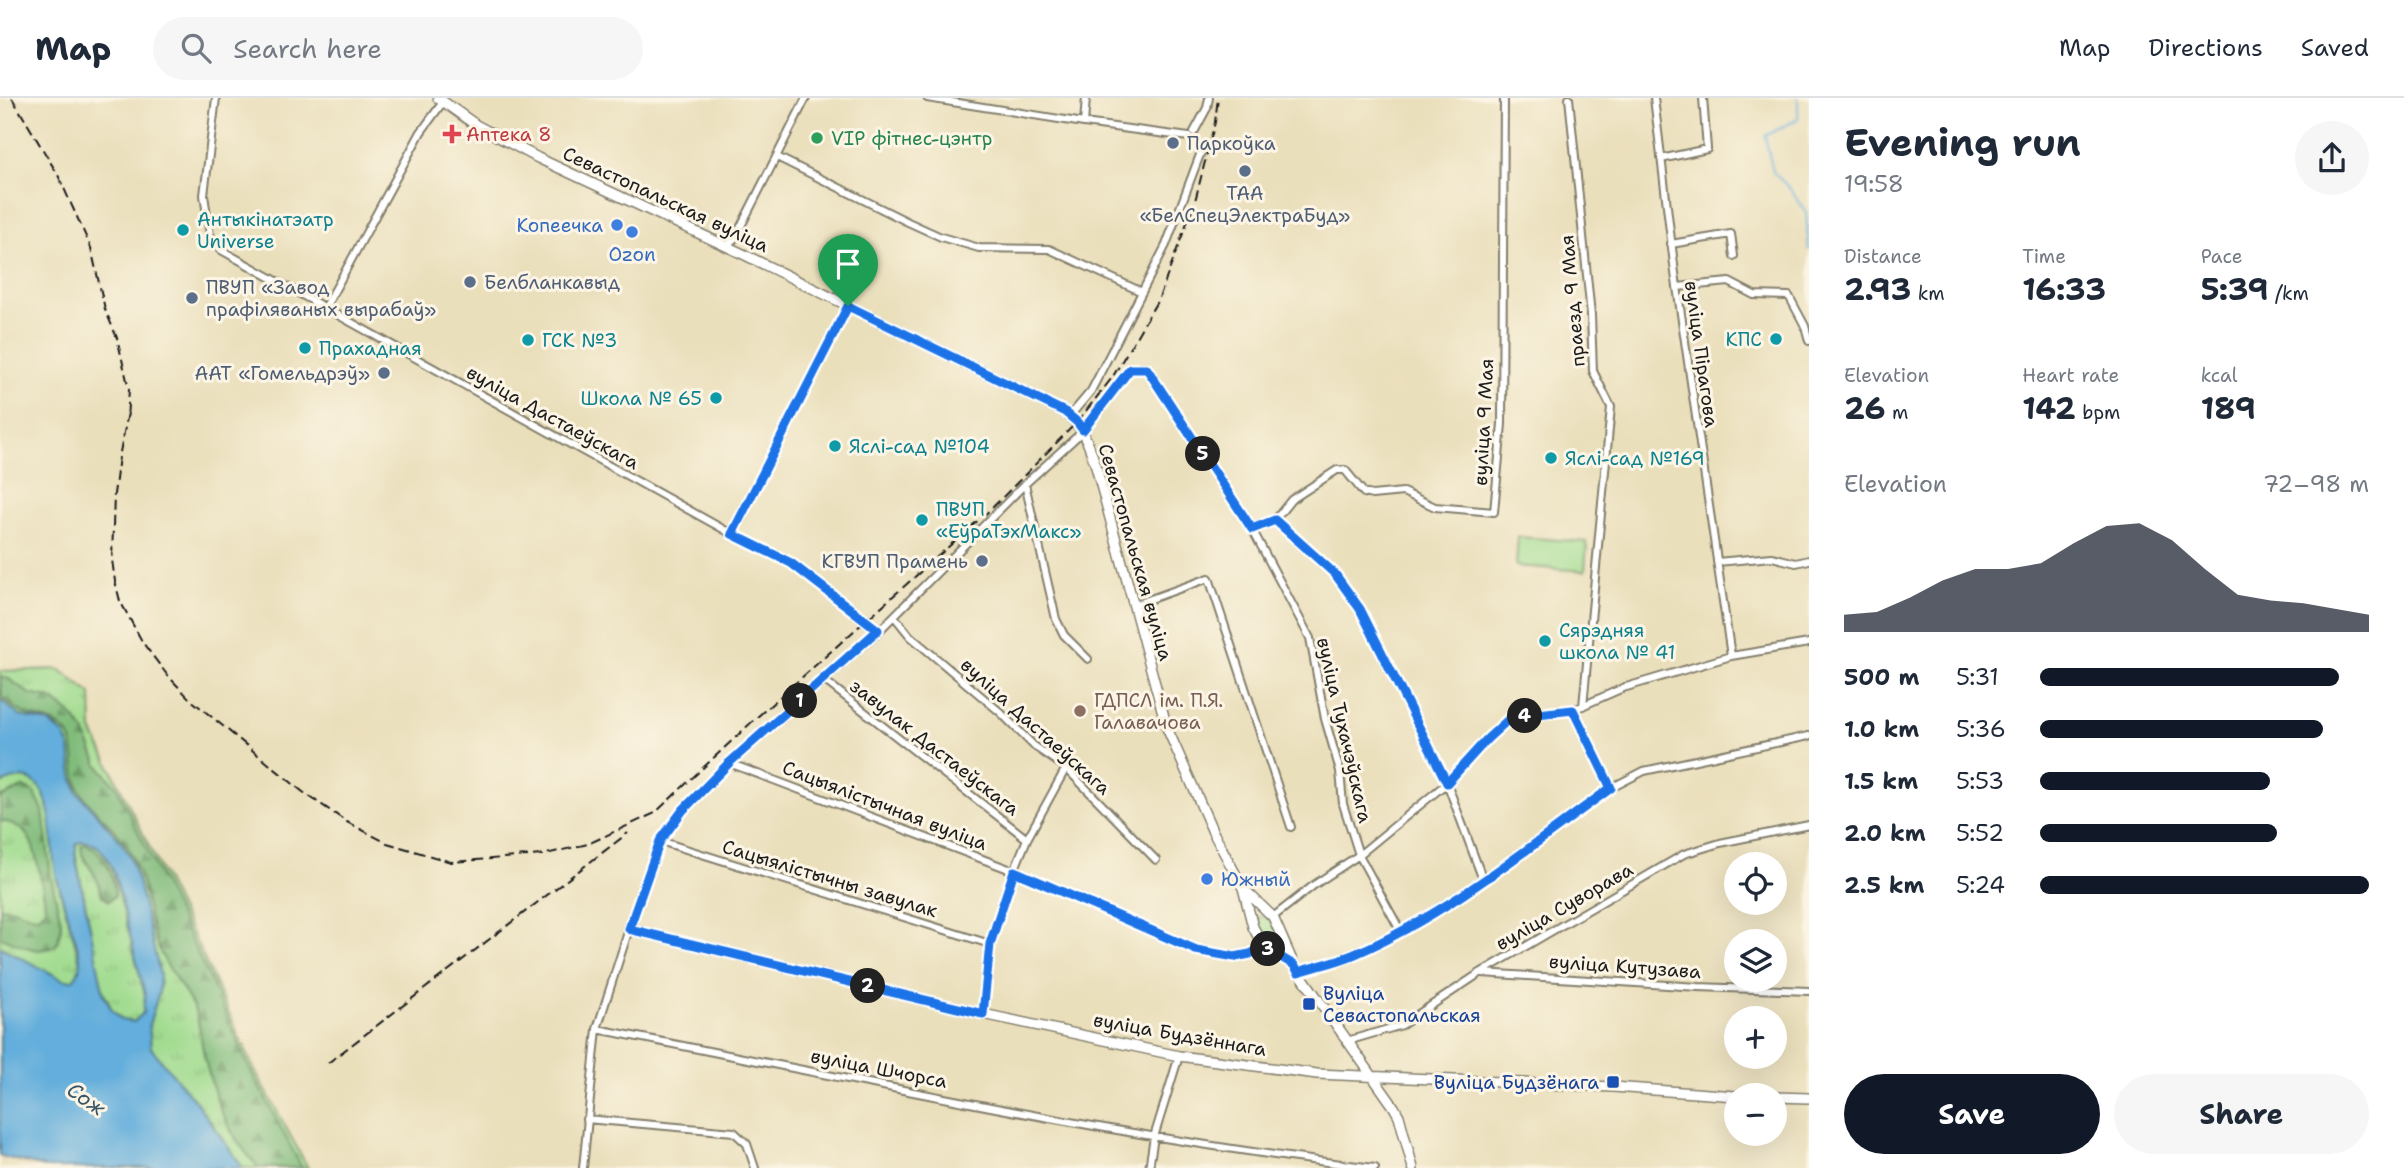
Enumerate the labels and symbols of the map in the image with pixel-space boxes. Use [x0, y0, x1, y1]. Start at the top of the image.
place label: Аптека 8 [466, 122, 551, 147]
marker: Аптека 8 [444, 126, 460, 142]
place label: VIP фітнес-цэнтр [831, 126, 992, 151]
marker: VIP фітнес-цэнтр [809, 130, 825, 146]
place label: Паркоўка [1187, 131, 1276, 156]
marker: Паркоўка [1165, 135, 1181, 151]
street label: Севастопальская вуліца [559, 141, 773, 258]
marker: ТАА «БелСпецЭлектраБуд» [1237, 163, 1253, 179]
place label: ТАА «БелСпецЭлектраБуд» [1140, 181, 1350, 228]
place label: Антыкінатэатр Universe [197, 207, 334, 254]
place label: Копеечка [516, 213, 603, 238]
marker: Копеечка [609, 217, 625, 233]
marker: Антыкінатэатр Universe [175, 222, 191, 238]
marker: Ozon [624, 224, 640, 240]
pin [818, 234, 878, 306]
street label: праезд 9 Мая [1554, 234, 1591, 368]
place label: Ozon [608, 242, 656, 267]
place label: Белбланкавыд [484, 270, 620, 295]
marker: Белбланкавыд [462, 274, 478, 290]
place label: ПВУП «Завод прафіляваных вырабаў» [206, 275, 436, 322]
street label: вуліца Пірагова [1679, 279, 1724, 429]
marker: ПВУП «Завод прафіляваных вырабаў» [184, 290, 200, 306]
place label: КПС [1725, 327, 1762, 352]
place label: ГСК №3 [542, 328, 617, 353]
marker: КПС [1768, 331, 1784, 347]
marker: ГСК №3 [520, 332, 536, 348]
place label: Прахадная [319, 336, 422, 361]
marker: Прахадная [297, 340, 313, 356]
street label: вуліца 9 Мая [1468, 358, 1499, 486]
street label: вуліца Дастаеўскага [462, 360, 644, 475]
place label: ААТ «Гомельдрэў» [195, 361, 370, 386]
marker: ААТ «Гомельдрэў» [376, 365, 392, 381]
place label: Школа № 65 [580, 386, 702, 411]
marker: Школа № 65 [708, 390, 724, 406]
place label: Яслі-сад №104 [849, 434, 990, 459]
pin: 5 [1186, 436, 1220, 472]
marker: Яслі-сад №104 [827, 438, 843, 454]
street label: Севастопальская вуліца [1093, 441, 1179, 664]
place label: Яслі-сад №169 [1565, 446, 1705, 471]
marker: Яслі-сад №169 [1543, 450, 1559, 466]
place label: ПВУП «ЕўраТэхМакс» [936, 497, 1082, 544]
marker: ПВУП «ЕўраТэхМакс» [914, 512, 930, 528]
place label: КГВУП Прамень [821, 549, 968, 574]
marker: КГВУП Прамень [974, 553, 990, 569]
place label: Сярэдняя школа № 41 [1559, 618, 1675, 665]
marker: Сярэдняя школа № 41 [1537, 633, 1553, 649]
street label: вуліца Тухачэўскага [1311, 635, 1378, 825]
street label: вуліца Дастаеўскага [955, 652, 1116, 801]
street label: завулак Дастаеўскага [845, 673, 1025, 821]
pin: 1 [782, 684, 818, 718]
place label: ГДПСЛ ім. П.Я. Галавачова [1094, 688, 1223, 735]
pin: 4 [1508, 698, 1542, 734]
marker: ГДПСЛ ім. П.Я. Галавачова [1072, 703, 1088, 719]
street label: Сацыялістычная вуліца [779, 755, 991, 856]
street label: Сацыялістычны завулак [719, 834, 940, 923]
street label: вуліца Суворава [1491, 857, 1638, 956]
place label: Южный [1221, 867, 1291, 892]
marker: Южный [1199, 871, 1215, 887]
pin: 3 [1250, 932, 1286, 966]
street label: вуліца Кутузава [1548, 949, 1702, 984]
pin: 2 [850, 968, 886, 1004]
place label: Вуліца Севастопальская [1323, 981, 1481, 1028]
marker: Вуліца Севастопальская [1301, 996, 1317, 1012]
street label: вуліца Будзённага [1091, 1007, 1269, 1062]
street label: вуліца Шчорса [809, 1043, 949, 1094]
place label: Вуліца Будзёнага [1434, 1070, 1599, 1095]
marker: Вуліца Будзёнага [1605, 1074, 1621, 1090]
water label: Сож [61, 1076, 111, 1122]

